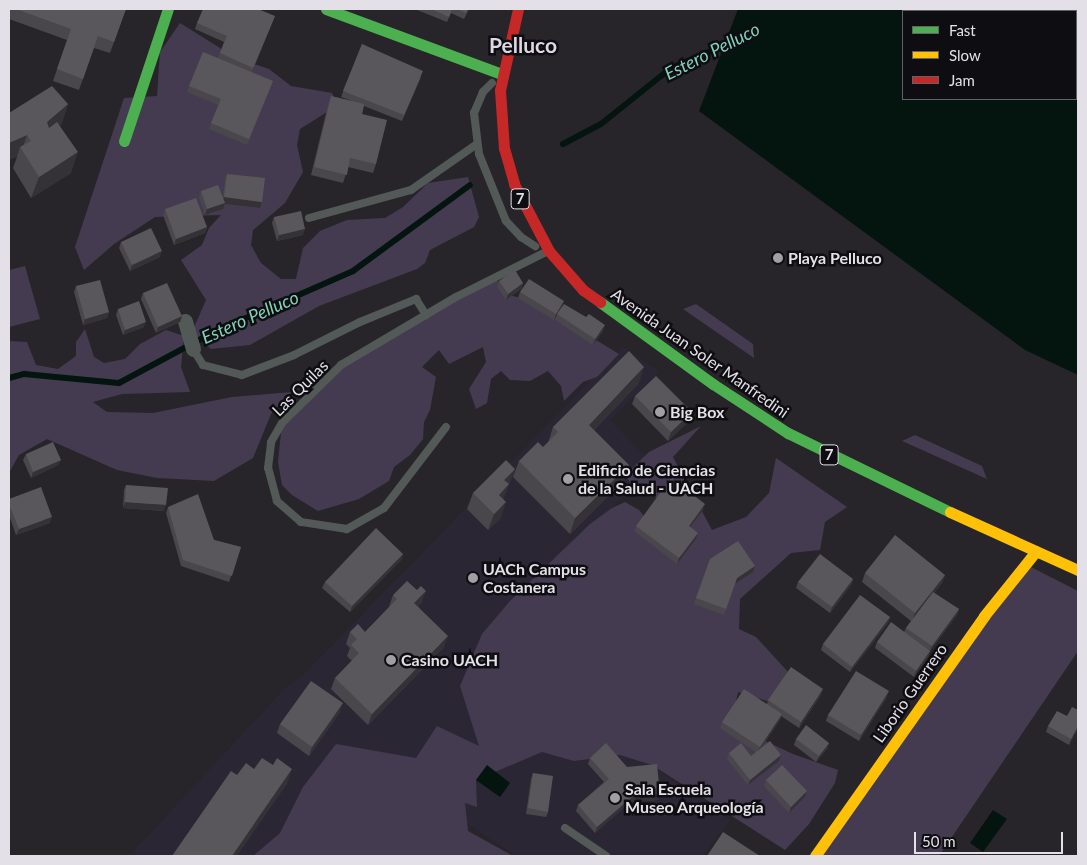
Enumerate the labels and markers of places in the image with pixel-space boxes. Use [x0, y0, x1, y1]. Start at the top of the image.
place label: Playa Pelluco [788, 248, 882, 268]
marker: Playa Pelluco [772, 252, 784, 264]
place label: Big Box [670, 402, 724, 422]
marker: Big Box [654, 406, 666, 418]
place label: Edificio de Ciencias de la Salud - UACH [578, 460, 715, 498]
marker: Edificio de Ciencias de la Salud - UACH [562, 473, 574, 485]
place label: UACh Campus Costanera [483, 559, 586, 597]
marker: UACh Campus Costanera [467, 572, 479, 584]
place label: Casino UACH [401, 650, 498, 670]
marker: Casino UACH [385, 654, 397, 666]
place label: Sala Escuela Museo Arqueología [625, 779, 764, 817]
marker: Sala Escuela Museo Arqueología [609, 792, 621, 804]

